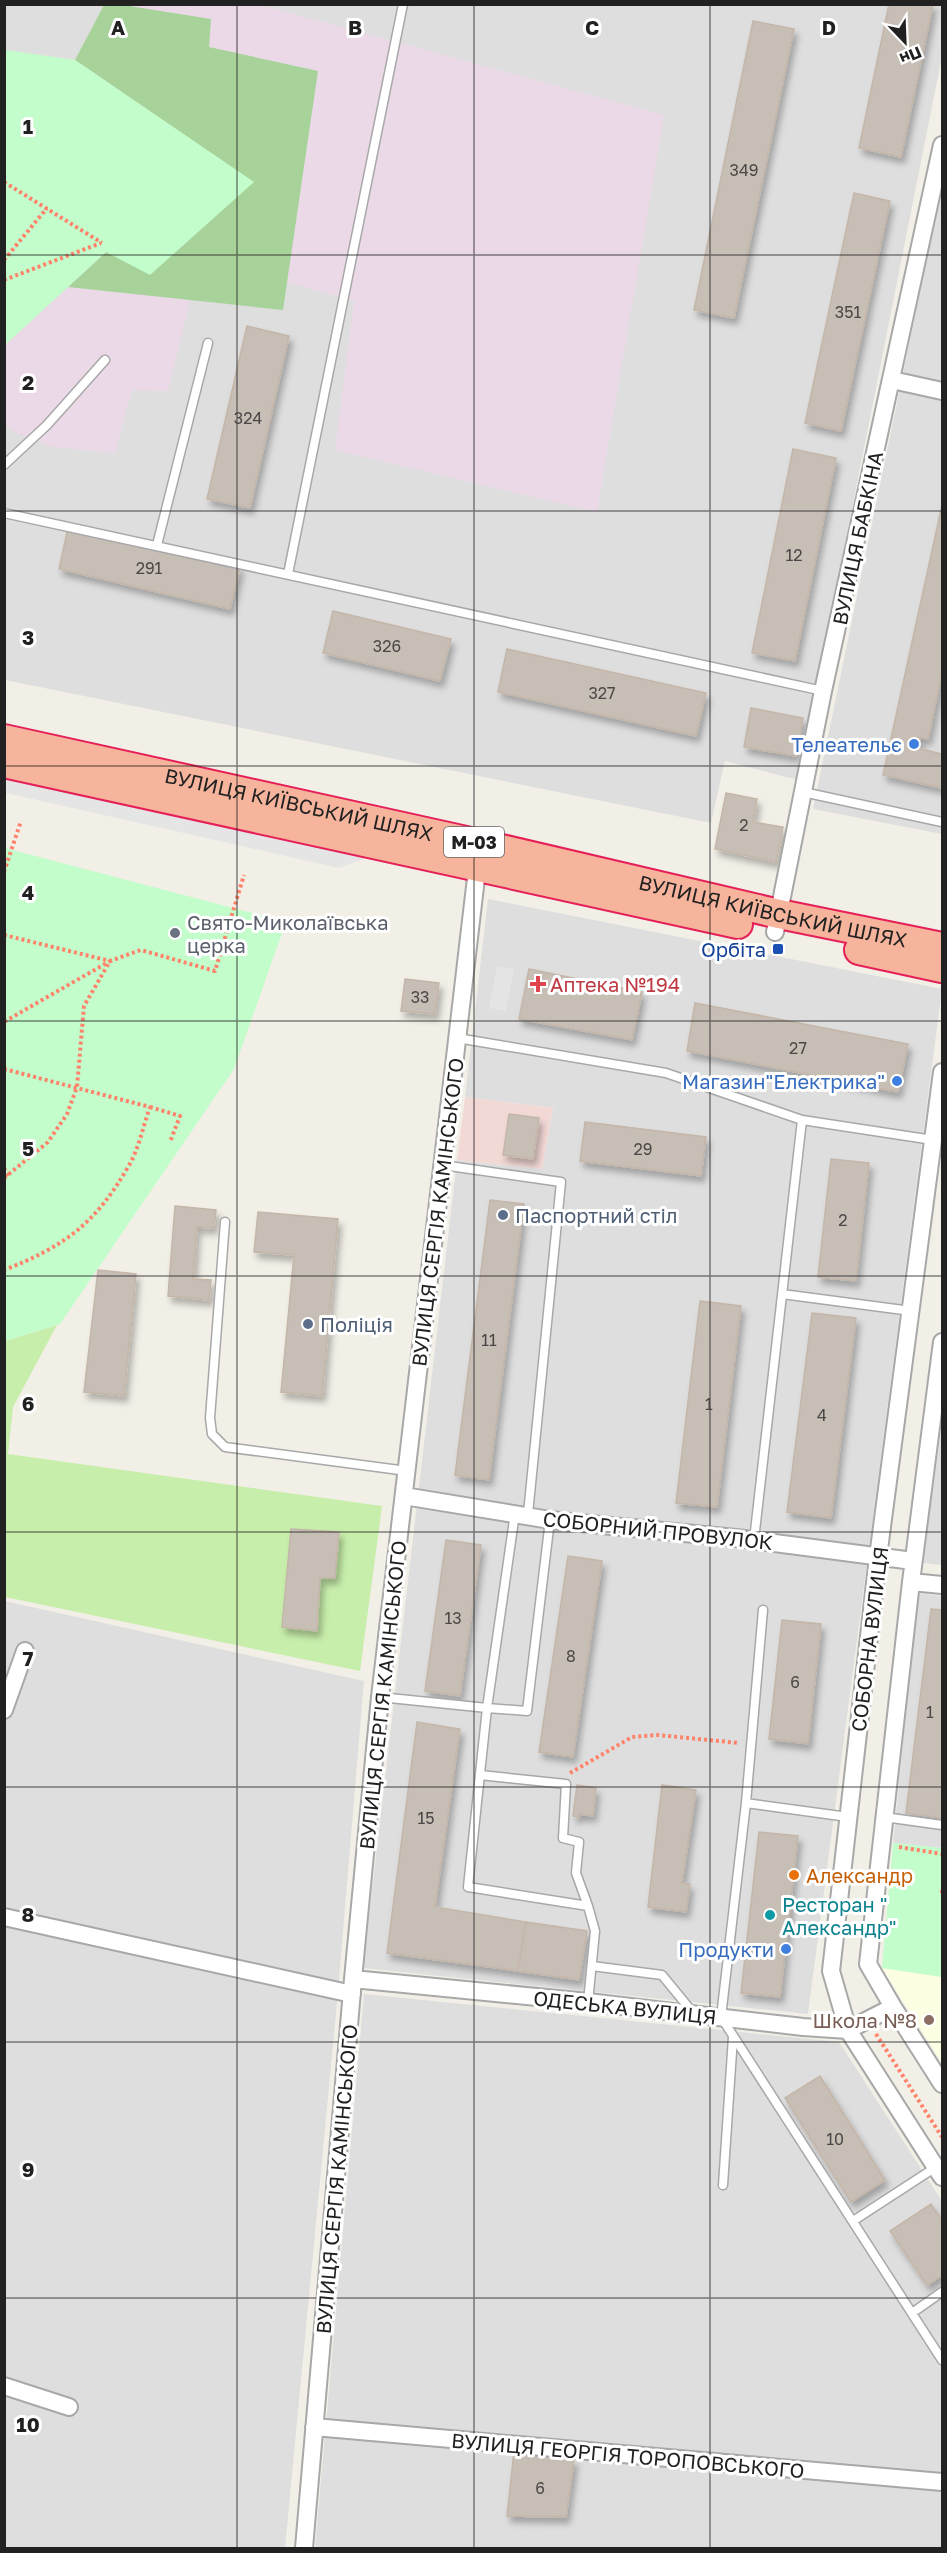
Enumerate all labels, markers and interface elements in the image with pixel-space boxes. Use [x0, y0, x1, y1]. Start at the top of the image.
north arrow [875, 12, 935, 72]
text: A [111, 15, 125, 39]
text: B [348, 15, 362, 39]
text: C [585, 15, 599, 39]
text: D [822, 15, 836, 39]
text: Пн [897, 42, 925, 69]
text: 1 [23, 114, 33, 138]
house number: 349 [730, 160, 758, 180]
house number: 351 [835, 302, 861, 322]
text: 2 [22, 370, 34, 394]
house number: 324 [234, 408, 262, 428]
street label: ВУЛИЦЯ БАБКІНА [827, 449, 887, 627]
house number: 12 [785, 545, 803, 565]
house number: 291 [136, 558, 163, 578]
text: 3 [22, 625, 34, 649]
house number: 326 [373, 636, 401, 656]
house number: 327 [588, 683, 616, 703]
place label: Телеательє [791, 732, 902, 756]
marker: Телеательє [907, 737, 921, 751]
street label: ВУЛИЦЯ КИЇВСЬКИЙ ШЛЯХ [163, 763, 435, 845]
house number: 2 [739, 815, 749, 835]
road number: М-03 [444, 827, 504, 857]
street label: ВУЛИЦЯ КИЇВСЬКИЙ ШЛЯХ [637, 870, 909, 952]
text: 4 [22, 880, 34, 904]
place label: Свято-Миколаївська церка [187, 910, 388, 957]
marker: Свято-Миколаївська церка [168, 926, 182, 940]
place label: Орбіта [701, 937, 766, 961]
marker: Орбіта [771, 942, 785, 956]
place label: Аптека №194 [550, 972, 680, 996]
marker: Аптека №194 [531, 977, 545, 991]
house number: 33 [411, 987, 429, 1007]
house number: 27 [789, 1038, 807, 1058]
street label: ВУЛИЦЯ СЕРГІЯ КАМІНСЬКОГО [406, 1056, 468, 1368]
place label: Магазин"Електрика" [682, 1069, 885, 1093]
marker: Магазин"Електрика" [890, 1074, 904, 1088]
text: 5 [22, 1136, 34, 1160]
house number: 29 [634, 1139, 652, 1159]
place label: Паспортний стіл [515, 1203, 677, 1227]
marker: Паспортний стіл [496, 1208, 510, 1222]
house number: 2 [838, 1210, 848, 1230]
place label: Поліція [320, 1312, 393, 1336]
marker: Поліція [301, 1317, 315, 1331]
house number: 11 [481, 1330, 497, 1350]
text: 6 [22, 1391, 34, 1415]
house number: 1 [705, 1394, 713, 1414]
house number: 4 [817, 1405, 827, 1425]
street label: СОБОРНИЙ ПРОВУЛОК [542, 1506, 774, 1554]
street label: ВУЛИЦЯ СЕРГІЯ КАМІНСЬКОГО [354, 1539, 410, 1851]
street label: СОБОРНА ВУЛИЦЯ [846, 1545, 892, 1733]
house number: 13 [444, 1608, 462, 1628]
text: 7 [23, 1646, 34, 1670]
house number: 8 [566, 1646, 576, 1666]
house number: 6 [790, 1672, 800, 1692]
house number: 1 [926, 1702, 934, 1722]
house number: 15 [417, 1808, 435, 1828]
place label: Александр [806, 1863, 913, 1887]
marker: Александр [787, 1868, 801, 1882]
place label: Ресторан " Александр" [782, 1892, 897, 1939]
text: 8 [22, 1902, 34, 1926]
marker: Ресторан " Александр" [763, 1908, 777, 1922]
place label: Продукти [678, 1937, 774, 1961]
marker: Продукти [779, 1942, 793, 1956]
street label: ОДЕСЬКА ВУЛИЦЯ [532, 1985, 718, 2029]
place label: Школа №8 [813, 2008, 917, 2032]
marker: Школа №8 [922, 2013, 936, 2027]
street label: ВУЛИЦЯ СЕРГІЯ КАМІНСЬКОГО [311, 2023, 361, 2335]
house number: 10 [826, 2129, 844, 2149]
text: 9 [22, 2157, 34, 2181]
text: 10 [16, 2412, 40, 2436]
street label: ВУЛИЦЯ ГЕОРГІЯ ТОРОПОВСЬКОГО [450, 2428, 806, 2482]
house number: 6 [535, 2478, 545, 2498]

